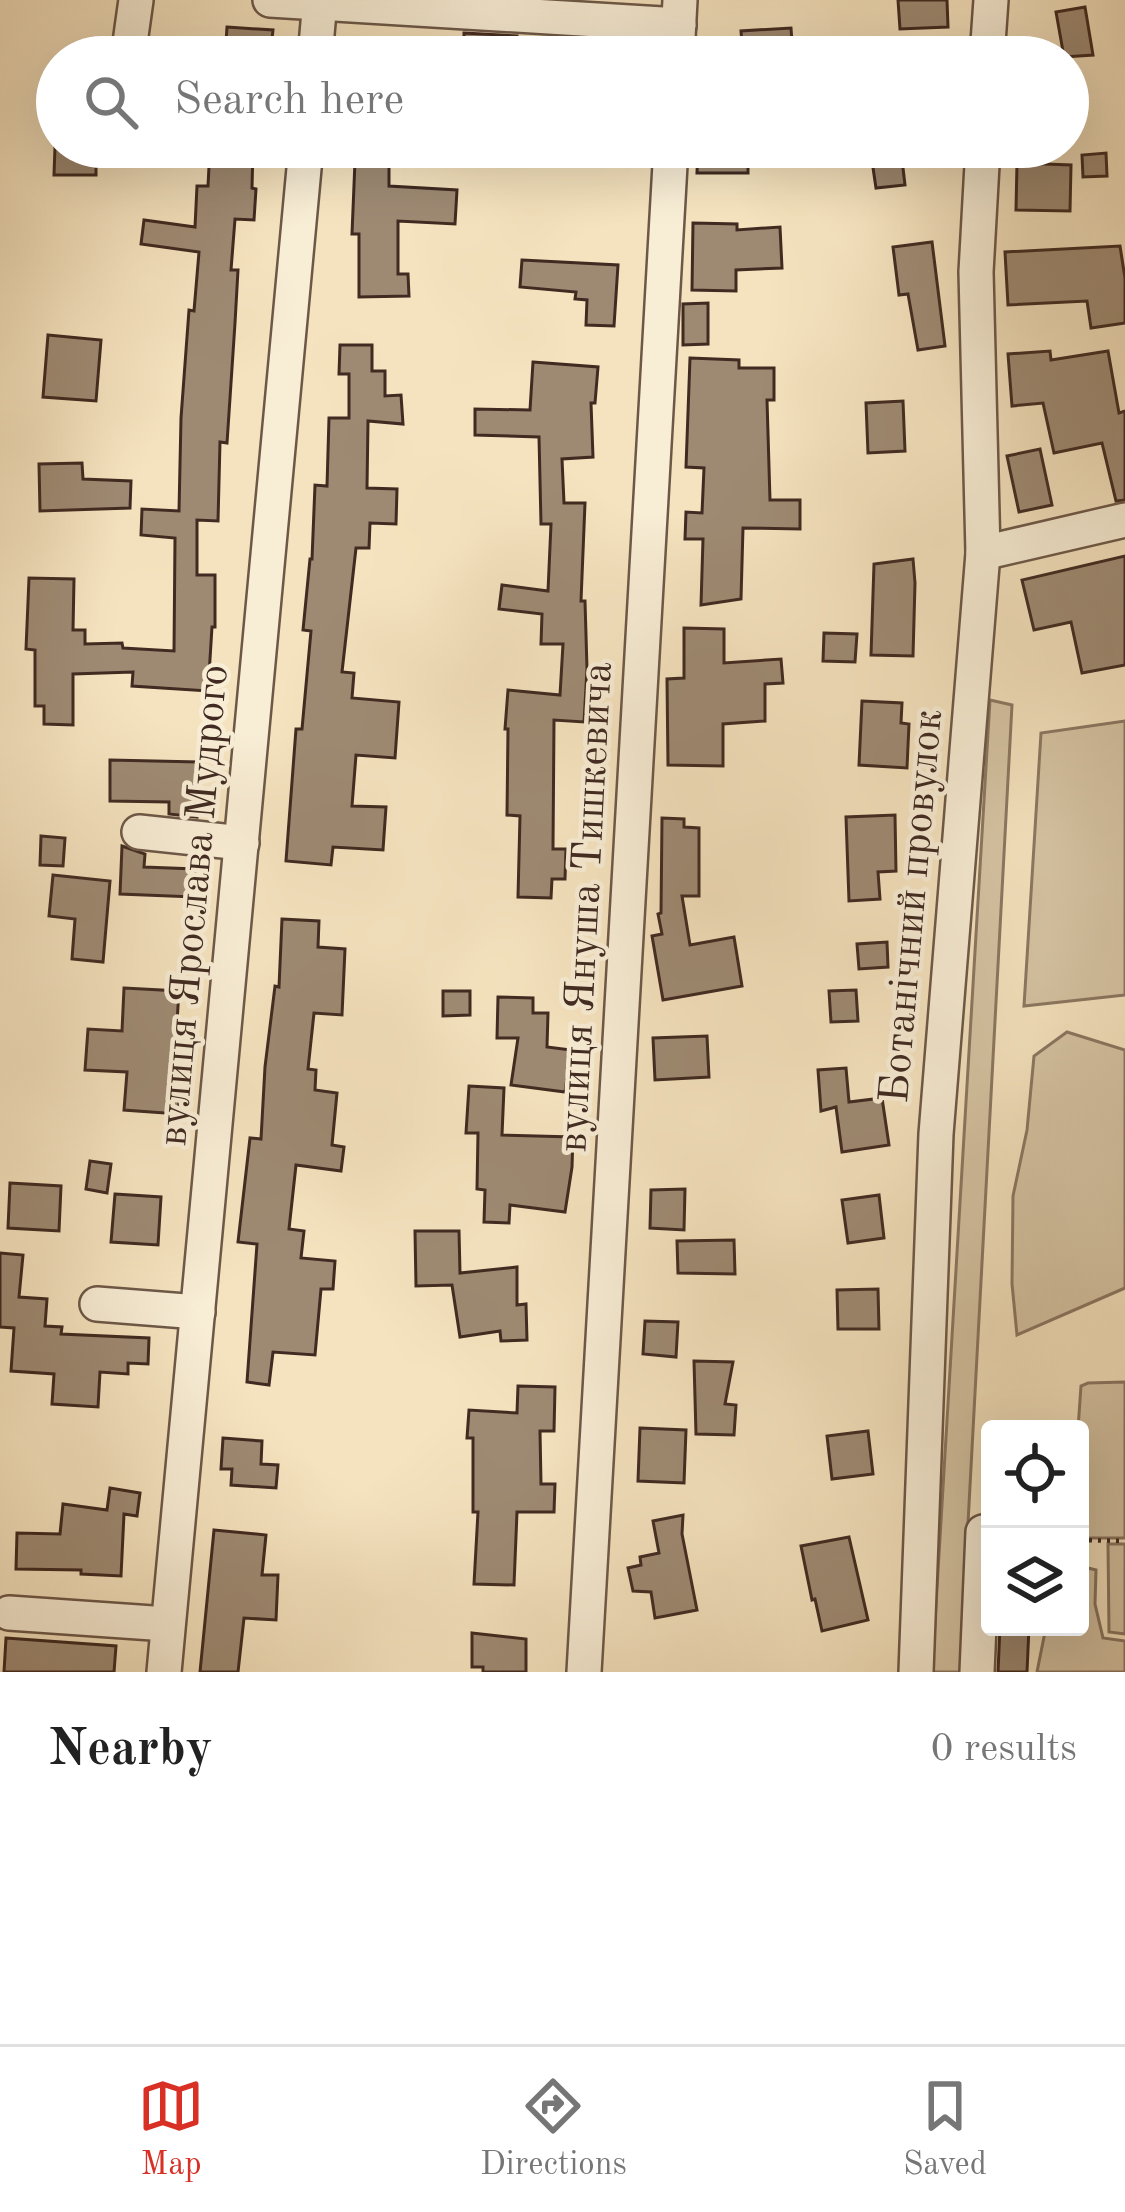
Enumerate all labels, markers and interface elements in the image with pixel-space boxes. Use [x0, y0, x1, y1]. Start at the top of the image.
search box [36, 36, 1089, 168]
icon: search [78, 69, 144, 135]
text: Search here [174, 79, 404, 124]
street label: вулиця Януша Тишкевича [553, 661, 621, 1154]
street label: вулиця Ярослава Мудрого [153, 663, 237, 1148]
street label: Ботанічний провулок [875, 708, 951, 1105]
map controls [981, 1420, 1089, 1636]
button: locate [981, 1420, 1089, 1528]
button: layers [981, 1528, 1089, 1636]
text: Nearby [48, 1725, 213, 1776]
text: 0 results [931, 1730, 1077, 1769]
tab: Map [138, 2073, 204, 2186]
tab: Directions [480, 2073, 627, 2186]
tab: Saved [903, 2073, 987, 2186]

